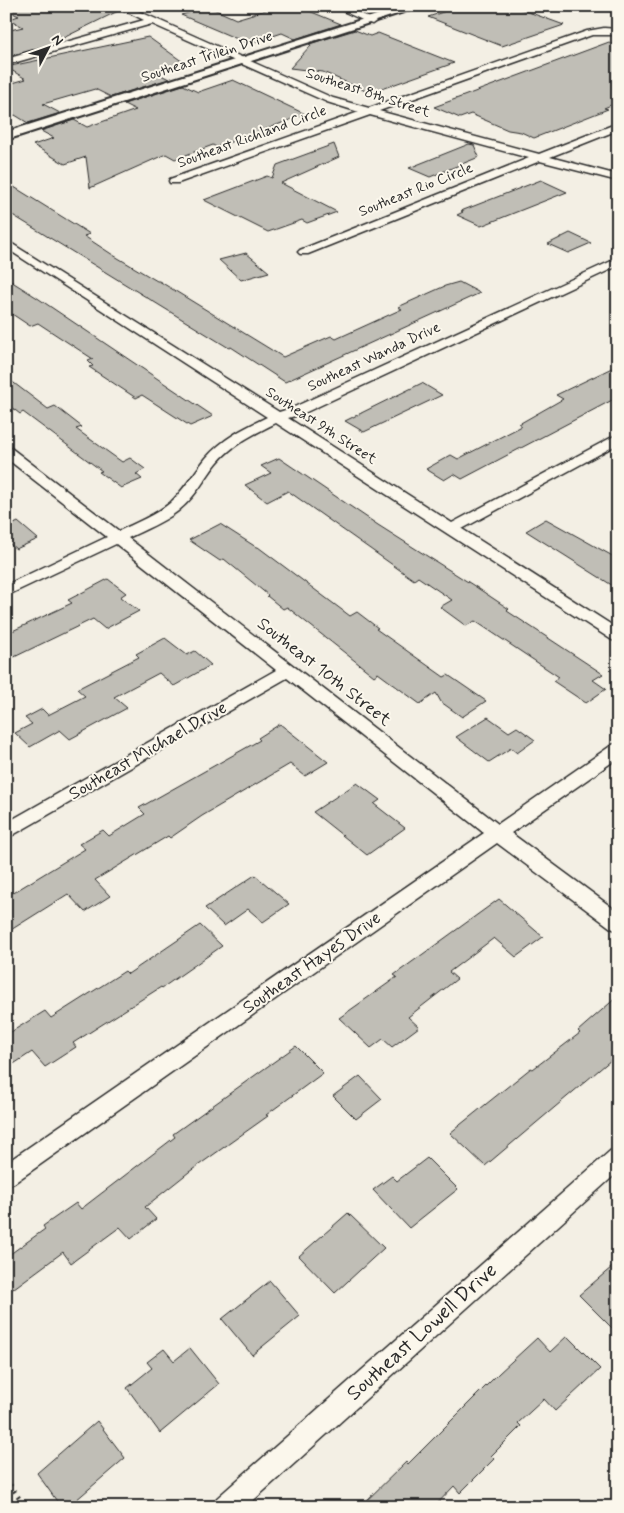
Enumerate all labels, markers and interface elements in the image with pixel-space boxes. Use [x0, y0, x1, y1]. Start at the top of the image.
north arrow [22, 22, 72, 72]
street label: Southeast Trilein Drive [139, 26, 276, 88]
text: N [47, 31, 67, 50]
street label: Southeast 8th Street [303, 63, 433, 123]
street label: Southeast Richland Circle [175, 101, 330, 173]
street label: Southeast Rio Circle [356, 158, 476, 222]
street label: Southeast Wanda Drive [304, 317, 444, 397]
street label: Southeast 9th Street [262, 383, 381, 470]
street label: Southeast 10th Street [252, 612, 396, 732]
street label: Southeast Michael Drive [65, 696, 231, 806]
street label: Southeast Hayes Drive [238, 906, 386, 1020]
street label: Southeast Lowell Drive [341, 1257, 503, 1407]

